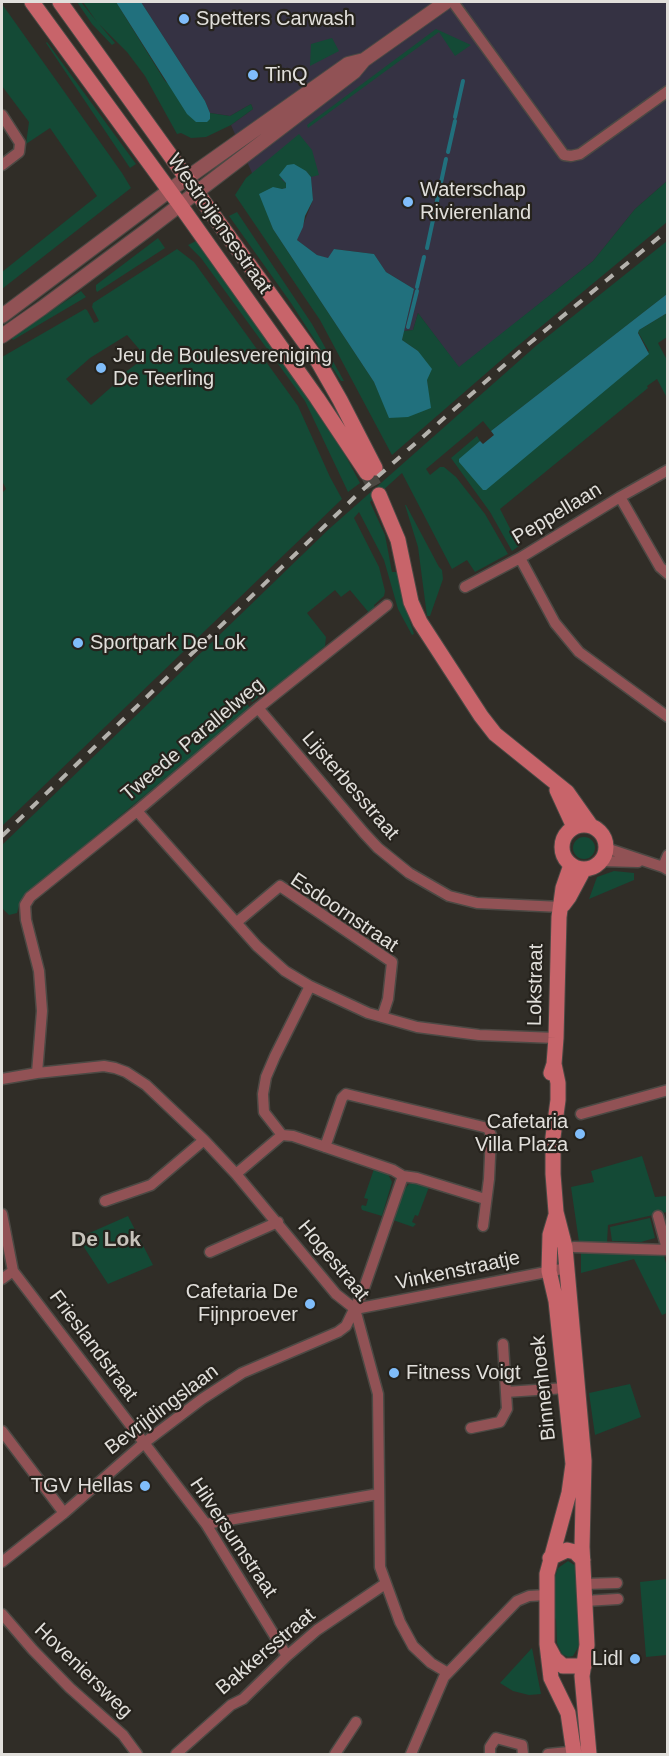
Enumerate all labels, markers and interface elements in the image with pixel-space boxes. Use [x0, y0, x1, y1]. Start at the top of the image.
place label: Spetters Carwash [196, 7, 355, 31]
marker: Spetters Carwash [177, 12, 191, 26]
place label: TinQ [265, 63, 308, 87]
marker: TinQ [246, 68, 260, 82]
street label: Westroijensestraat [162, 149, 276, 299]
place label: Waterschap Rivierenland [420, 178, 531, 225]
marker: Waterschap Rivierenland [401, 195, 415, 209]
place label: Jeu de Boulesvereniging De Teerling [113, 344, 332, 391]
marker: Jeu de Boulesvereniging De Teerling [94, 361, 108, 375]
street label: Peppellaan [508, 478, 606, 550]
place label: Sportpark De Lok [90, 631, 246, 655]
marker: Sportpark De Lok [71, 636, 85, 650]
street label: Tweede Parallelweg [117, 673, 269, 807]
street label: Lijsterbesstraat [296, 727, 404, 845]
street label: Esdoornstraat [286, 868, 402, 958]
street label: Lokstraat [523, 944, 549, 1026]
place label: Cafetaria Villa Plaza [475, 1110, 568, 1157]
marker: Cafetaria Villa Plaza [573, 1127, 587, 1141]
street label: Hogestraat [292, 1216, 374, 1306]
district label: De Lok [71, 1227, 141, 1253]
street label: Vinkenstraatje [394, 1246, 522, 1296]
place label: Cafetaria De Fijnproever [186, 1280, 298, 1327]
street label: Frieslandstraat [44, 1286, 142, 1406]
marker: Cafetaria De Fijnproever [303, 1297, 317, 1311]
street label: Binnenhoek [527, 1334, 561, 1442]
street label: Bevrijdingslaan [101, 1360, 223, 1460]
place label: Fitness Voigt [406, 1361, 521, 1385]
marker: Fitness Voigt [387, 1366, 401, 1380]
place label: TGV Hellas [31, 1474, 133, 1498]
street label: Hilversumstraat [184, 1474, 282, 1602]
marker: TGV Hellas [138, 1479, 152, 1493]
street label: Bakkersstraat [211, 1604, 321, 1700]
street label: Hoveniersweg [29, 1618, 137, 1724]
place label: Lidl [592, 1647, 623, 1671]
marker: Lidl [628, 1652, 642, 1666]

